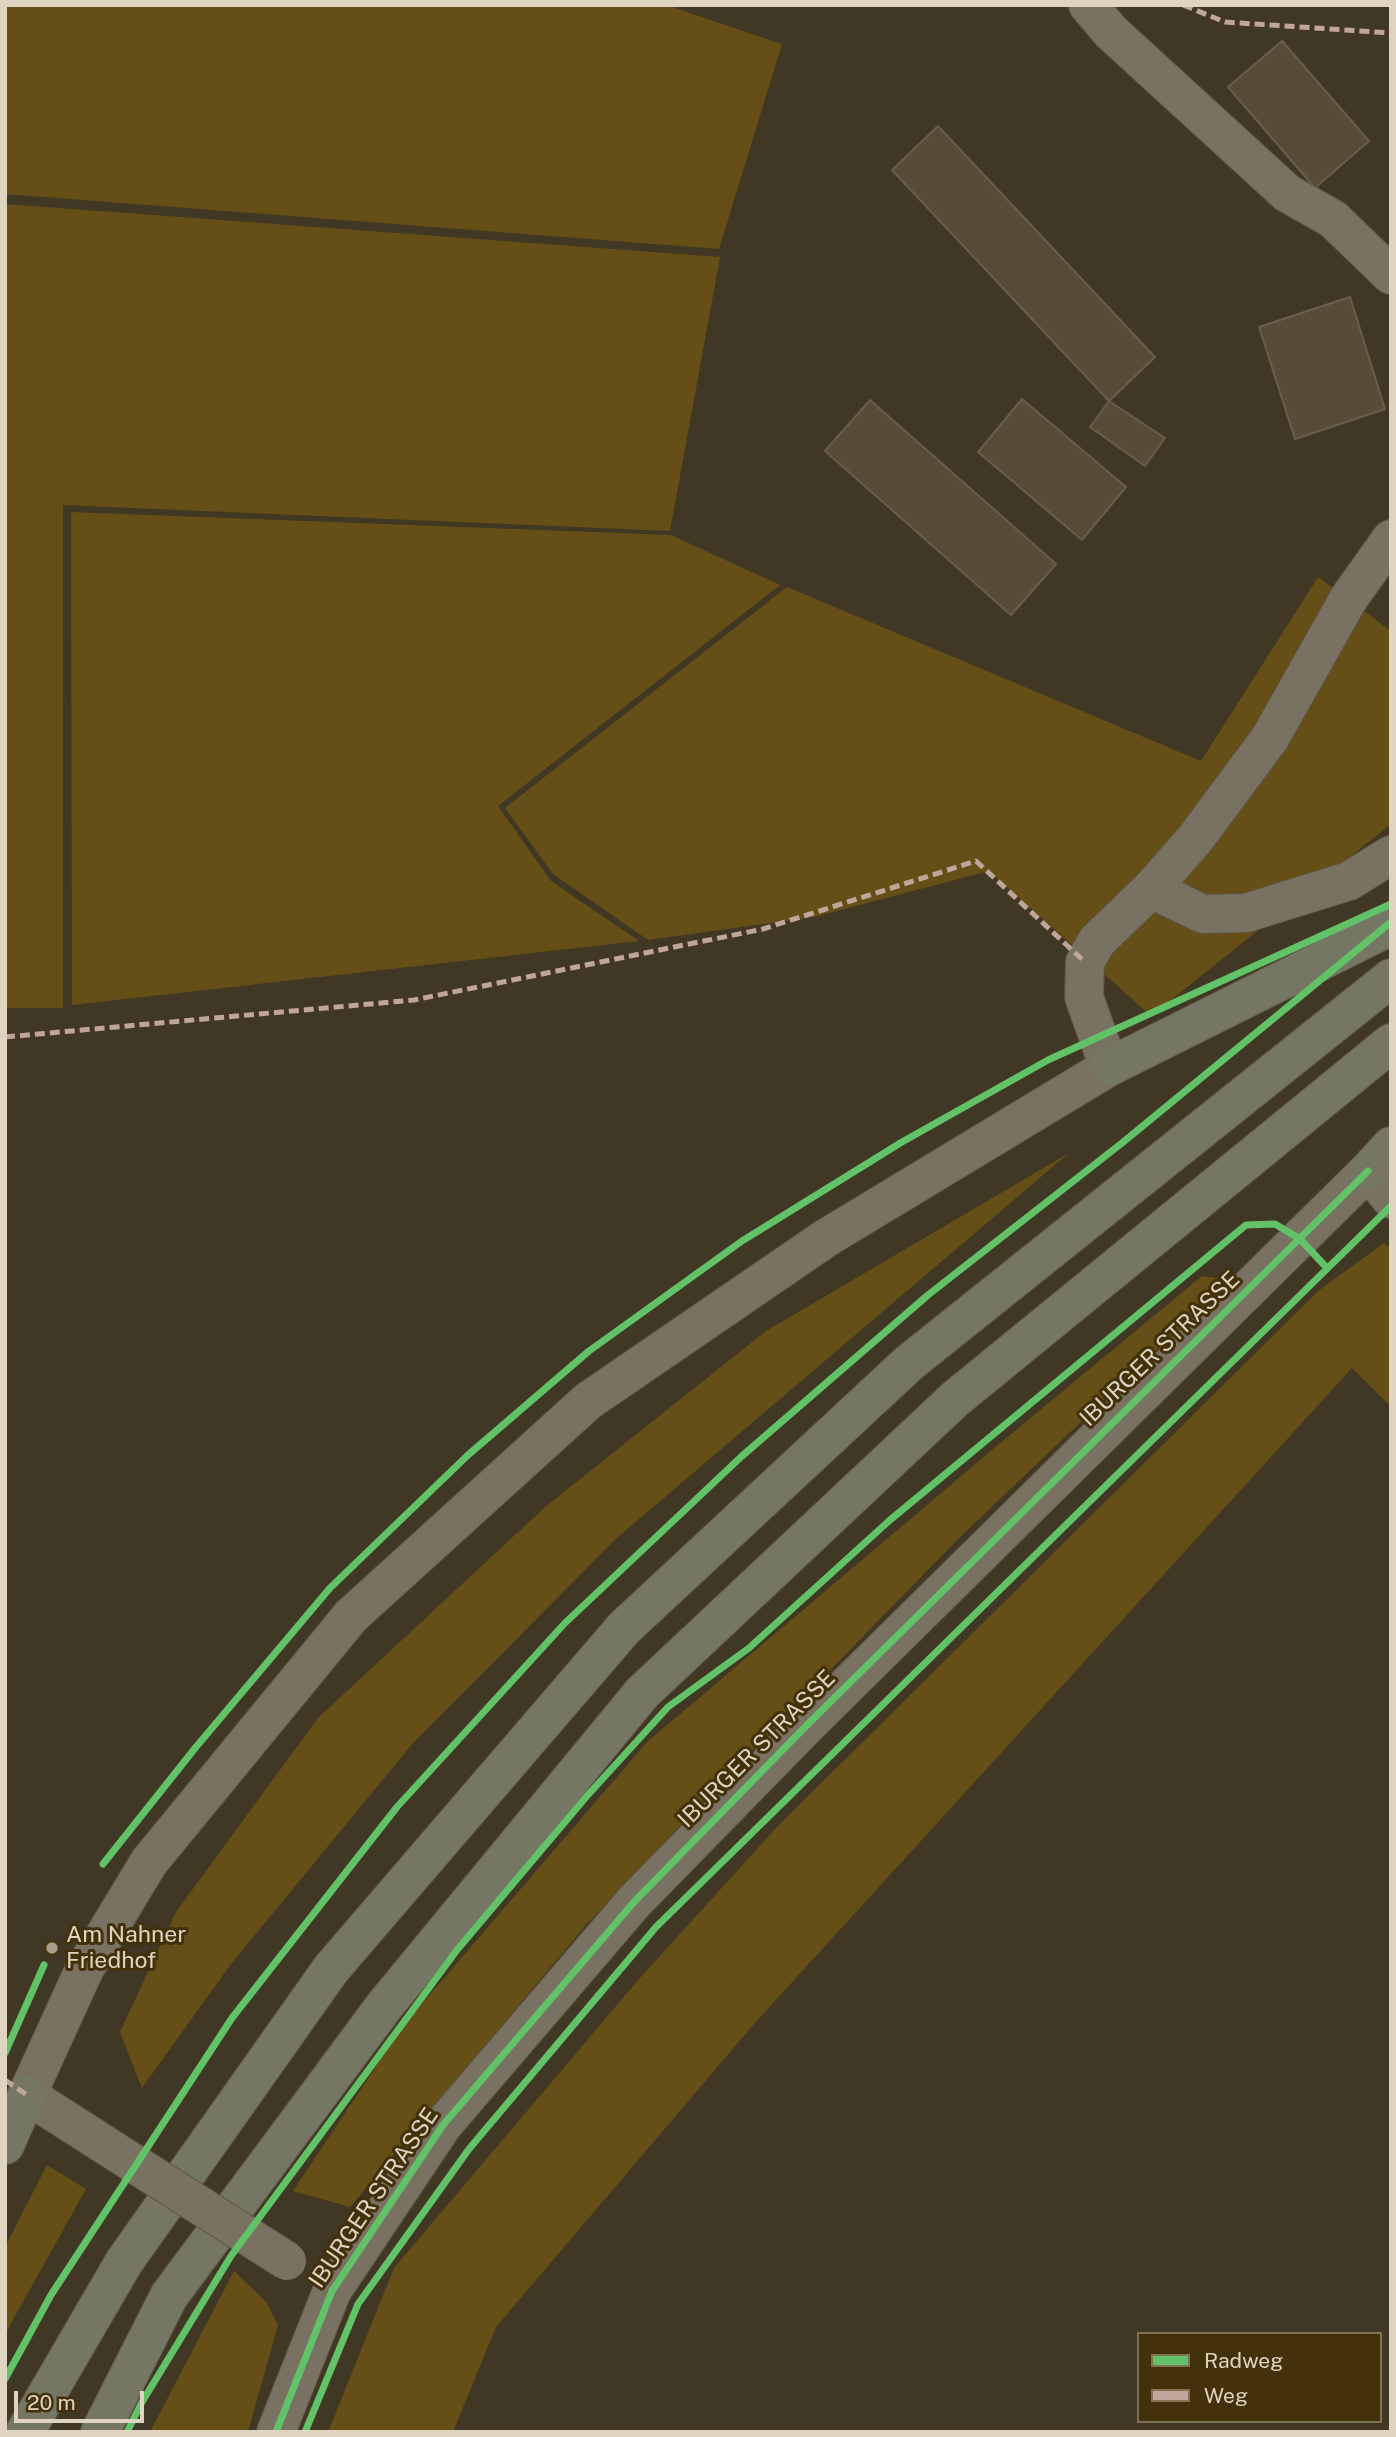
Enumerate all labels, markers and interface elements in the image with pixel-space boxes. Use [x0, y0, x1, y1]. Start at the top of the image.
street label: IBURGER STRASSE [1074, 1266, 1246, 1432]
street label: IBURGER STRASSE [673, 1665, 841, 1833]
place label: Am Nahner Friedhof [66, 1921, 186, 1975]
marker: Am Nahner Friedhof [44, 1940, 60, 1956]
street label: IBURGER STRASSE [303, 2103, 445, 2293]
legend [1137, 2332, 1382, 2423]
text: Radweg [1204, 2348, 1283, 2373]
scale bar [18, 2378, 147, 2422]
text: Weg [1204, 2383, 1248, 2408]
text: 20 m [27, 2390, 76, 2415]

